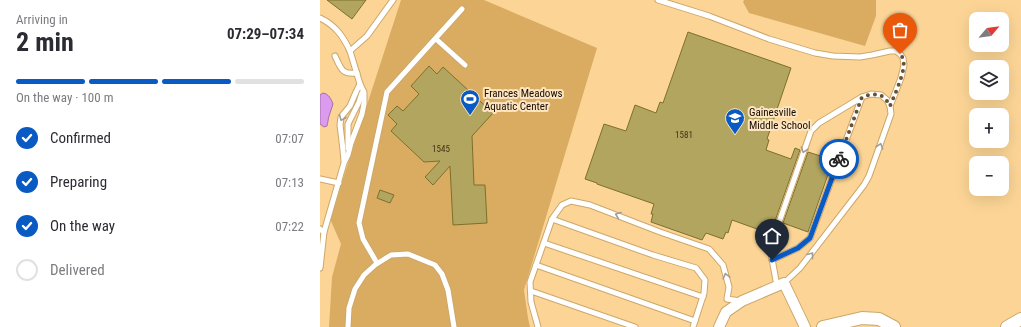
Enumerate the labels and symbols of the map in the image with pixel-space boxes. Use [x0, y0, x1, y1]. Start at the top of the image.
north arrow [969, 12, 1009, 52]
pin [883, 13, 917, 54]
place label: Frances Meadows Aquatic Center [484, 87, 563, 113]
sports icon: Frances Meadows Aquatic Center [459, 88, 481, 116]
place label: Gainesville Middle School [749, 106, 811, 132]
school or university icon: Gainesville Middle School [724, 107, 746, 135]
one-way arrow [339, 115, 347, 122]
house number: 1581 [675, 130, 693, 140]
courier [819, 139, 859, 179]
one-way arrow [875, 143, 883, 150]
house number: 1545 [432, 144, 450, 154]
one-way arrow [801, 147, 809, 154]
one-way arrow [614, 212, 621, 220]
pin [755, 219, 789, 260]
one-way arrow [806, 252, 813, 259]
one-way arrow [722, 273, 731, 280]

